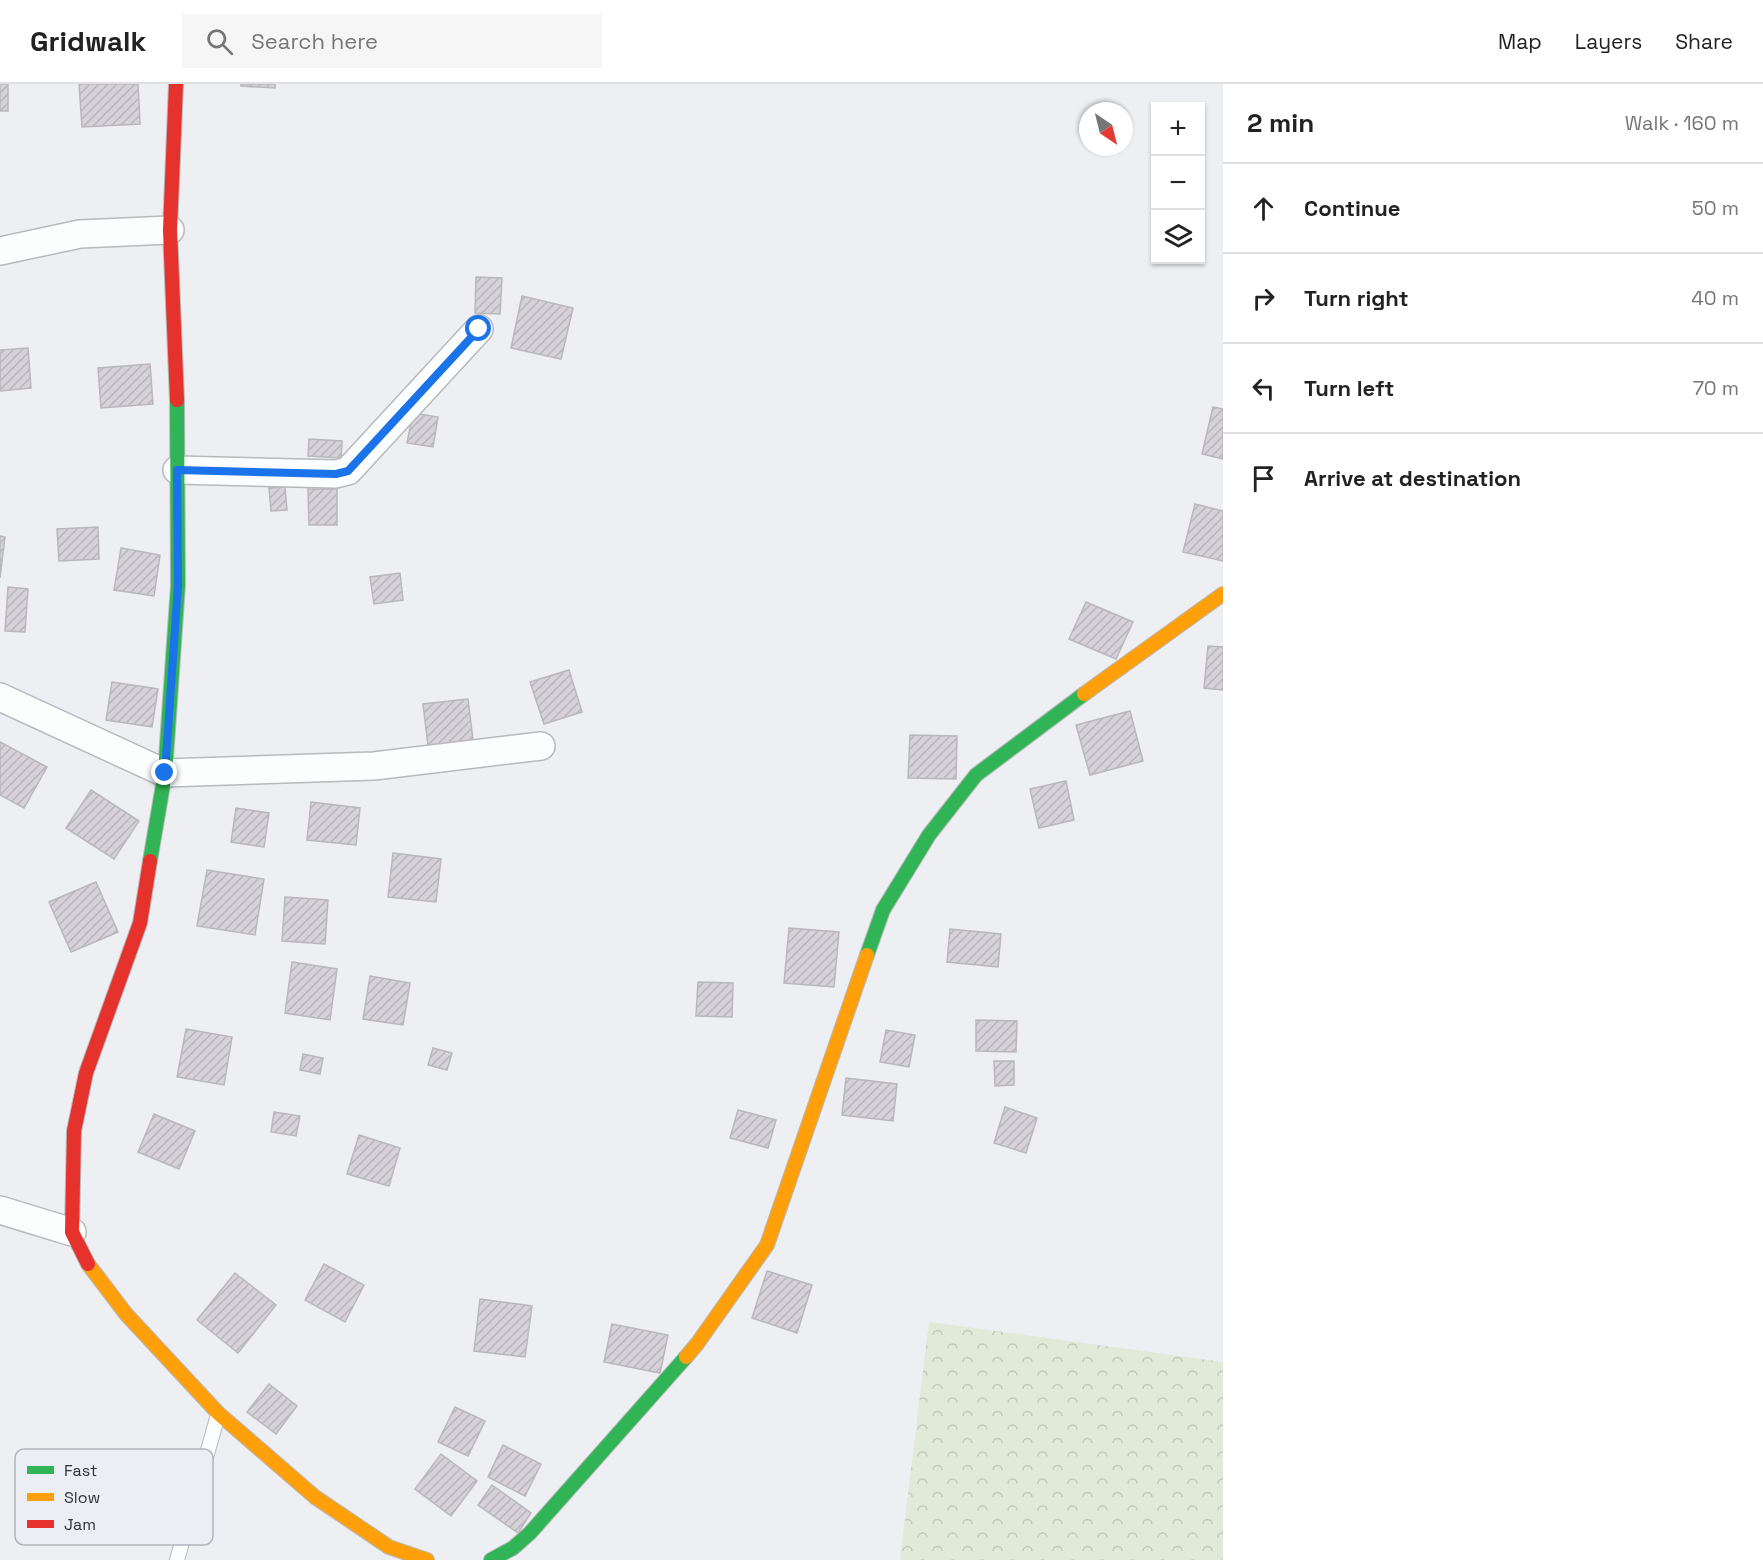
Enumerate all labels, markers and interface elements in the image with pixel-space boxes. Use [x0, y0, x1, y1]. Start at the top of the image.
search box [182, 14, 602, 68]
text: Gridwalk [30, 23, 146, 59]
icon: search [203, 25, 236, 58]
text: Search here [251, 27, 378, 55]
text: Map [1498, 28, 1542, 55]
text: Layers [1575, 28, 1642, 55]
text: Share [1675, 28, 1733, 55]
north arrow [1079, 102, 1133, 156]
map controls [1151, 102, 1205, 264]
button: + [1151, 102, 1205, 156]
text: 2 min [1247, 106, 1314, 140]
text: Walk · 160 m [1625, 110, 1739, 136]
button: − [1151, 156, 1205, 210]
icon: ahead [1247, 192, 1280, 225]
text: Continue [1304, 194, 1400, 222]
text: 50 m [1692, 195, 1739, 221]
button: layers [1151, 210, 1205, 264]
icon: right [1247, 282, 1280, 315]
text: Turn right [1304, 284, 1409, 312]
text: 40 m [1691, 285, 1739, 311]
route start [465, 315, 491, 341]
icon: left [1247, 372, 1280, 405]
text: Turn left [1304, 374, 1394, 402]
text: 70 m [1693, 375, 1739, 401]
icon: arrive [1247, 462, 1280, 495]
text: Arrive at destination [1304, 464, 1521, 492]
route end [151, 759, 177, 785]
legend [15, 1449, 213, 1545]
text: Fast [64, 1460, 97, 1481]
text: Slow [64, 1487, 100, 1508]
text: Jam [64, 1514, 96, 1535]

